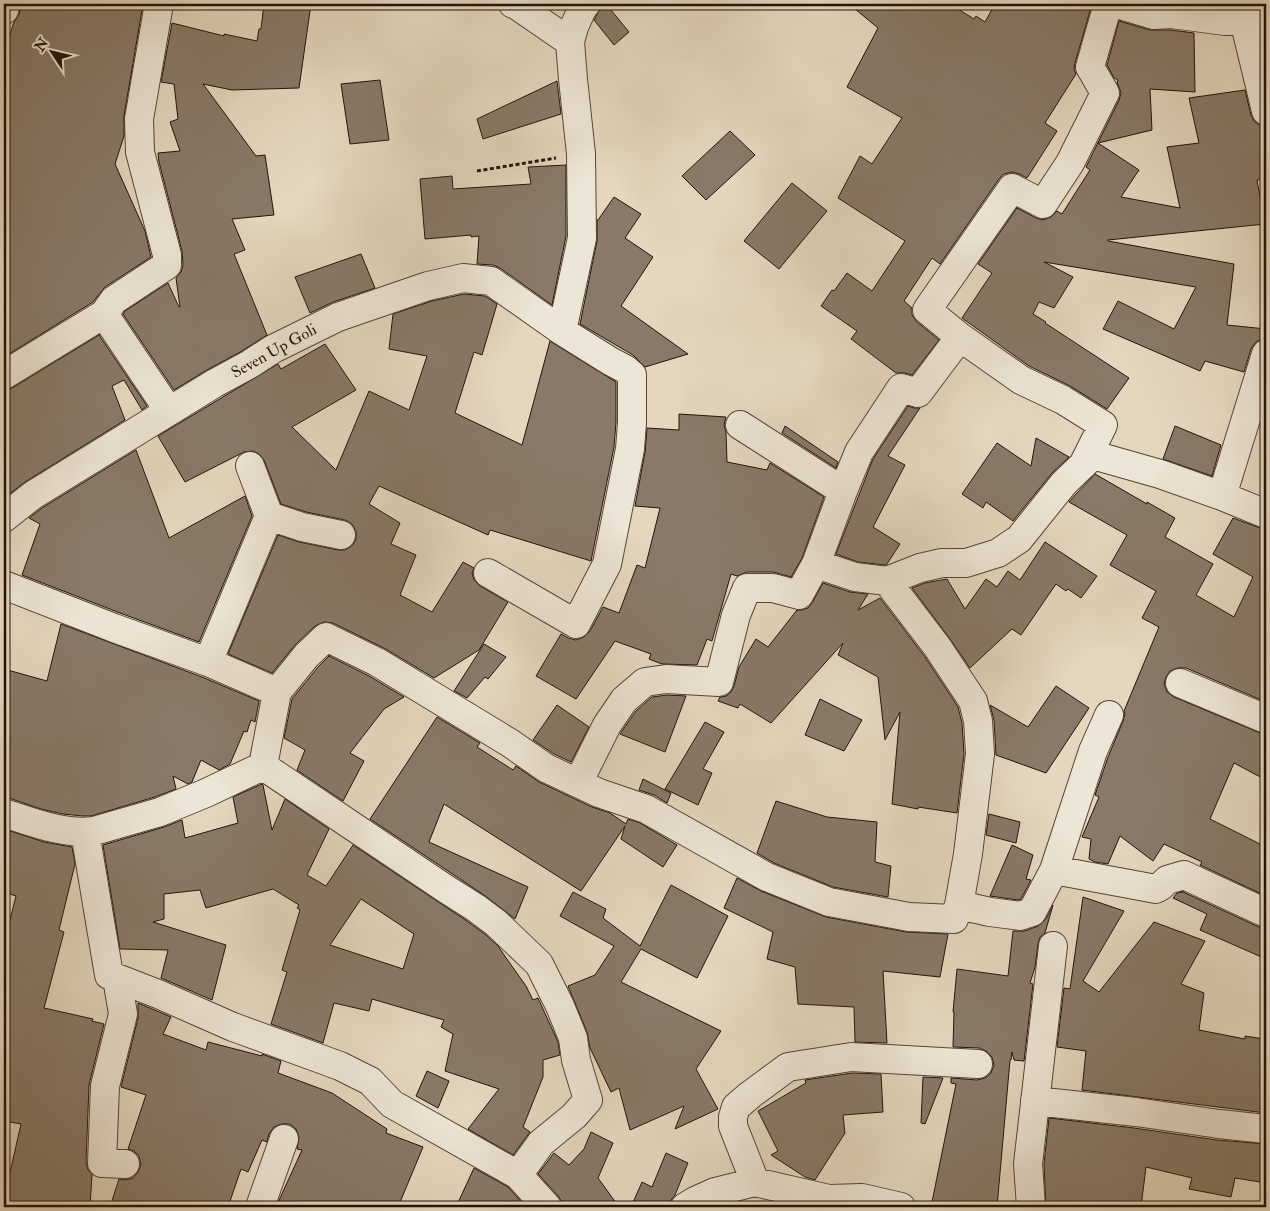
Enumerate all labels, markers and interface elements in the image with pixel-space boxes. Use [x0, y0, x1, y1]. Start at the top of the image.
north arrow [28, 28, 78, 78]
text: N [31, 34, 53, 56]
street label: Seven Up Goli [228, 319, 321, 384]

